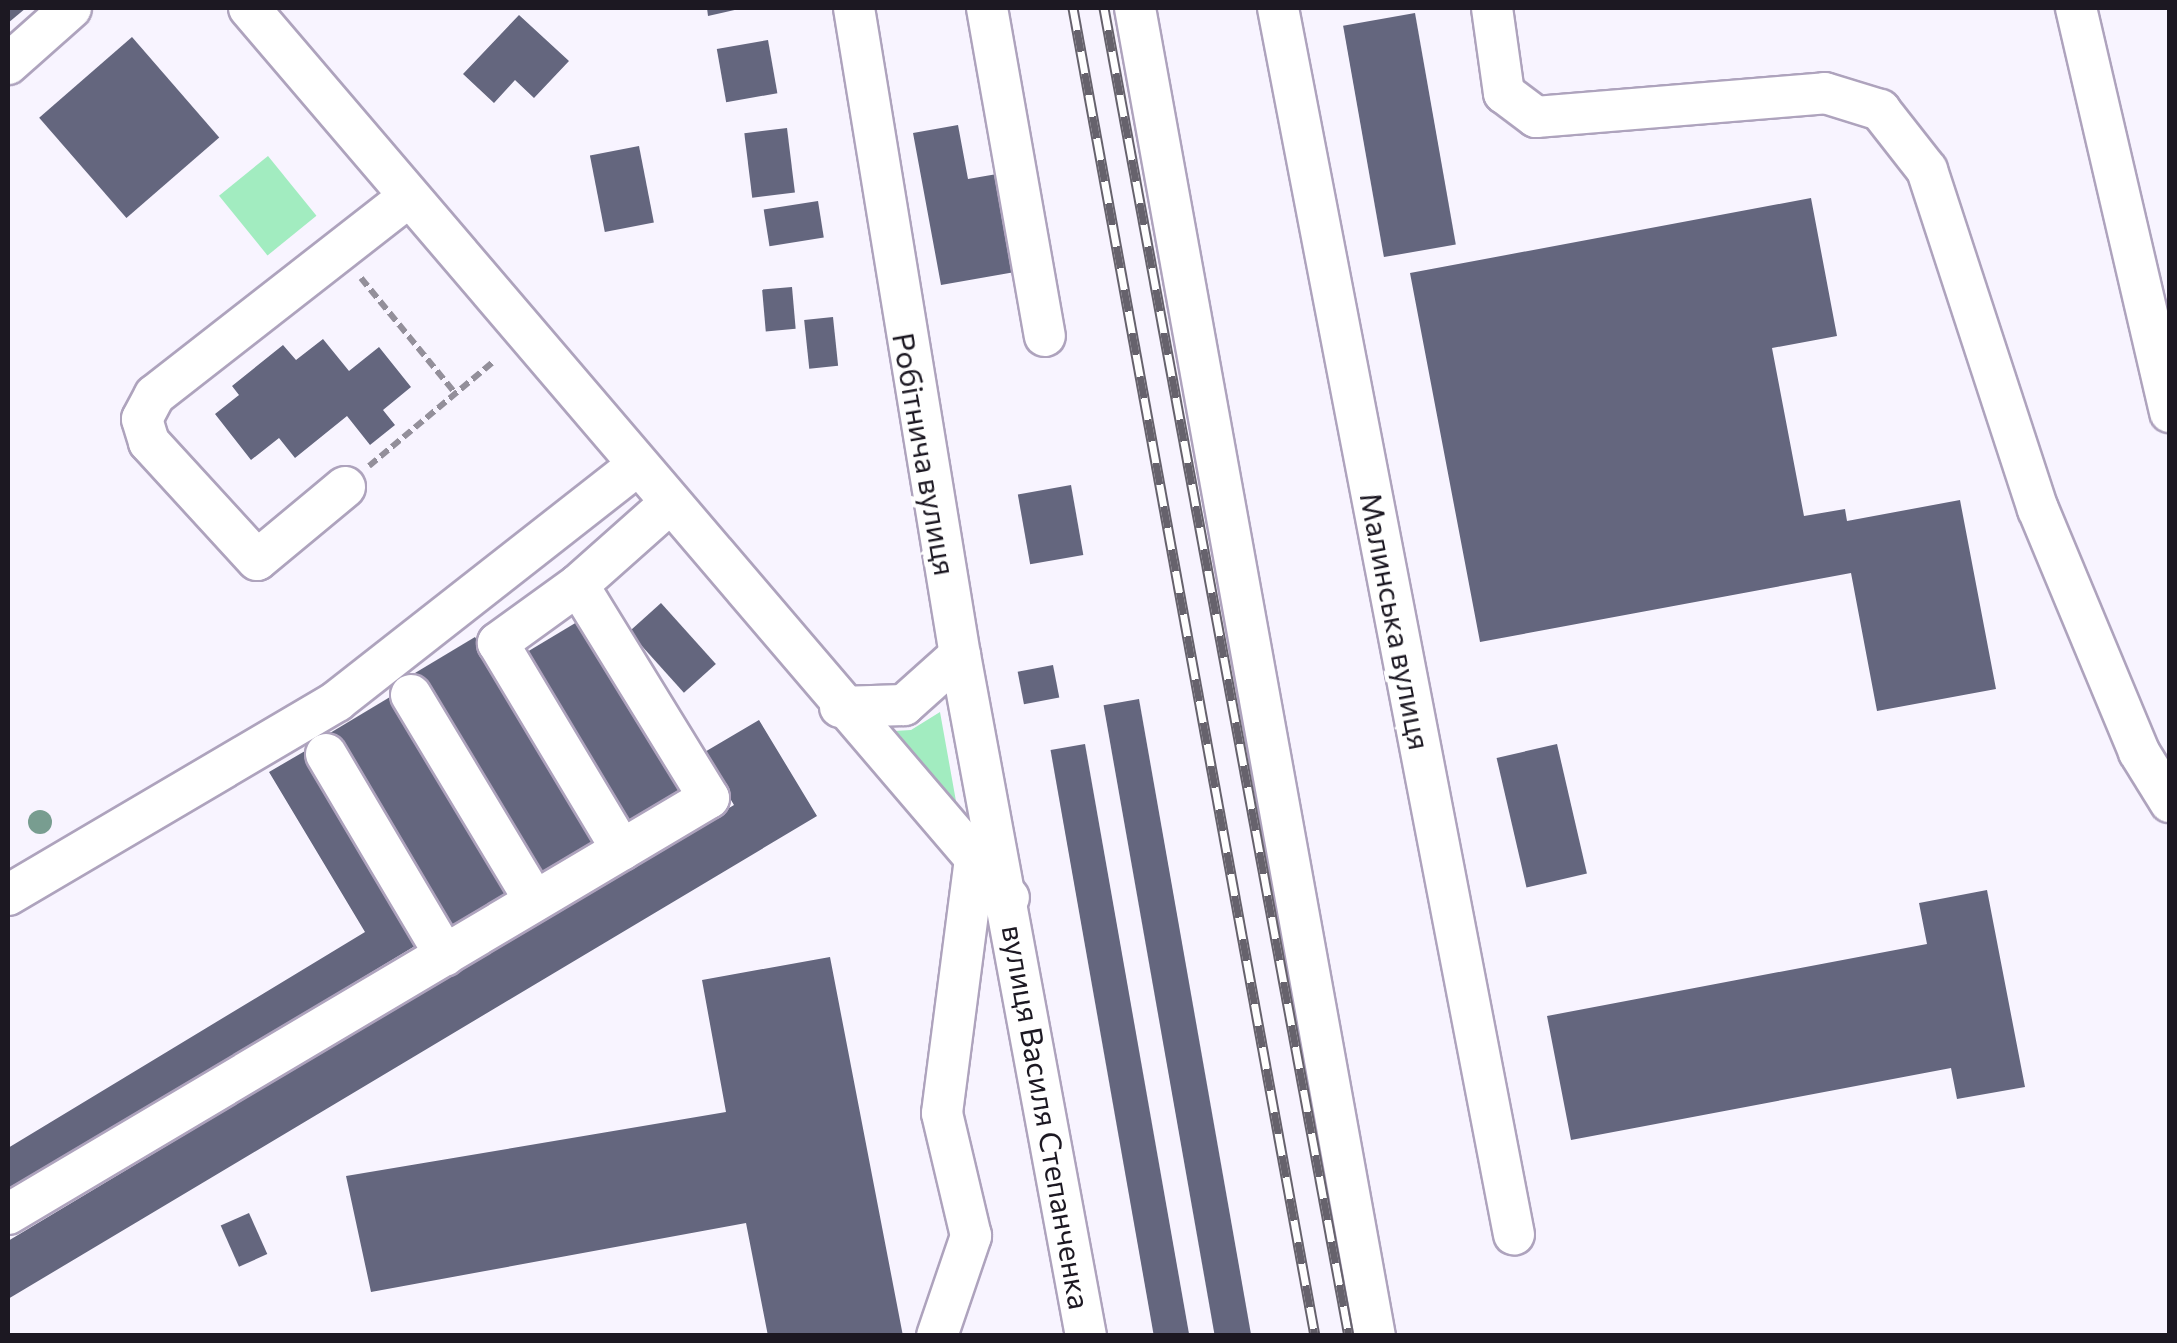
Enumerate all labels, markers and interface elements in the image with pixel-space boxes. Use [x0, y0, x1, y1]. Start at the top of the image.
street label: Робітнича вулиця [886, 330, 964, 578]
street label: Малинська вулиця [1353, 489, 1439, 753]
street label: вулиця Василя Степанченка [995, 922, 1099, 1312]

